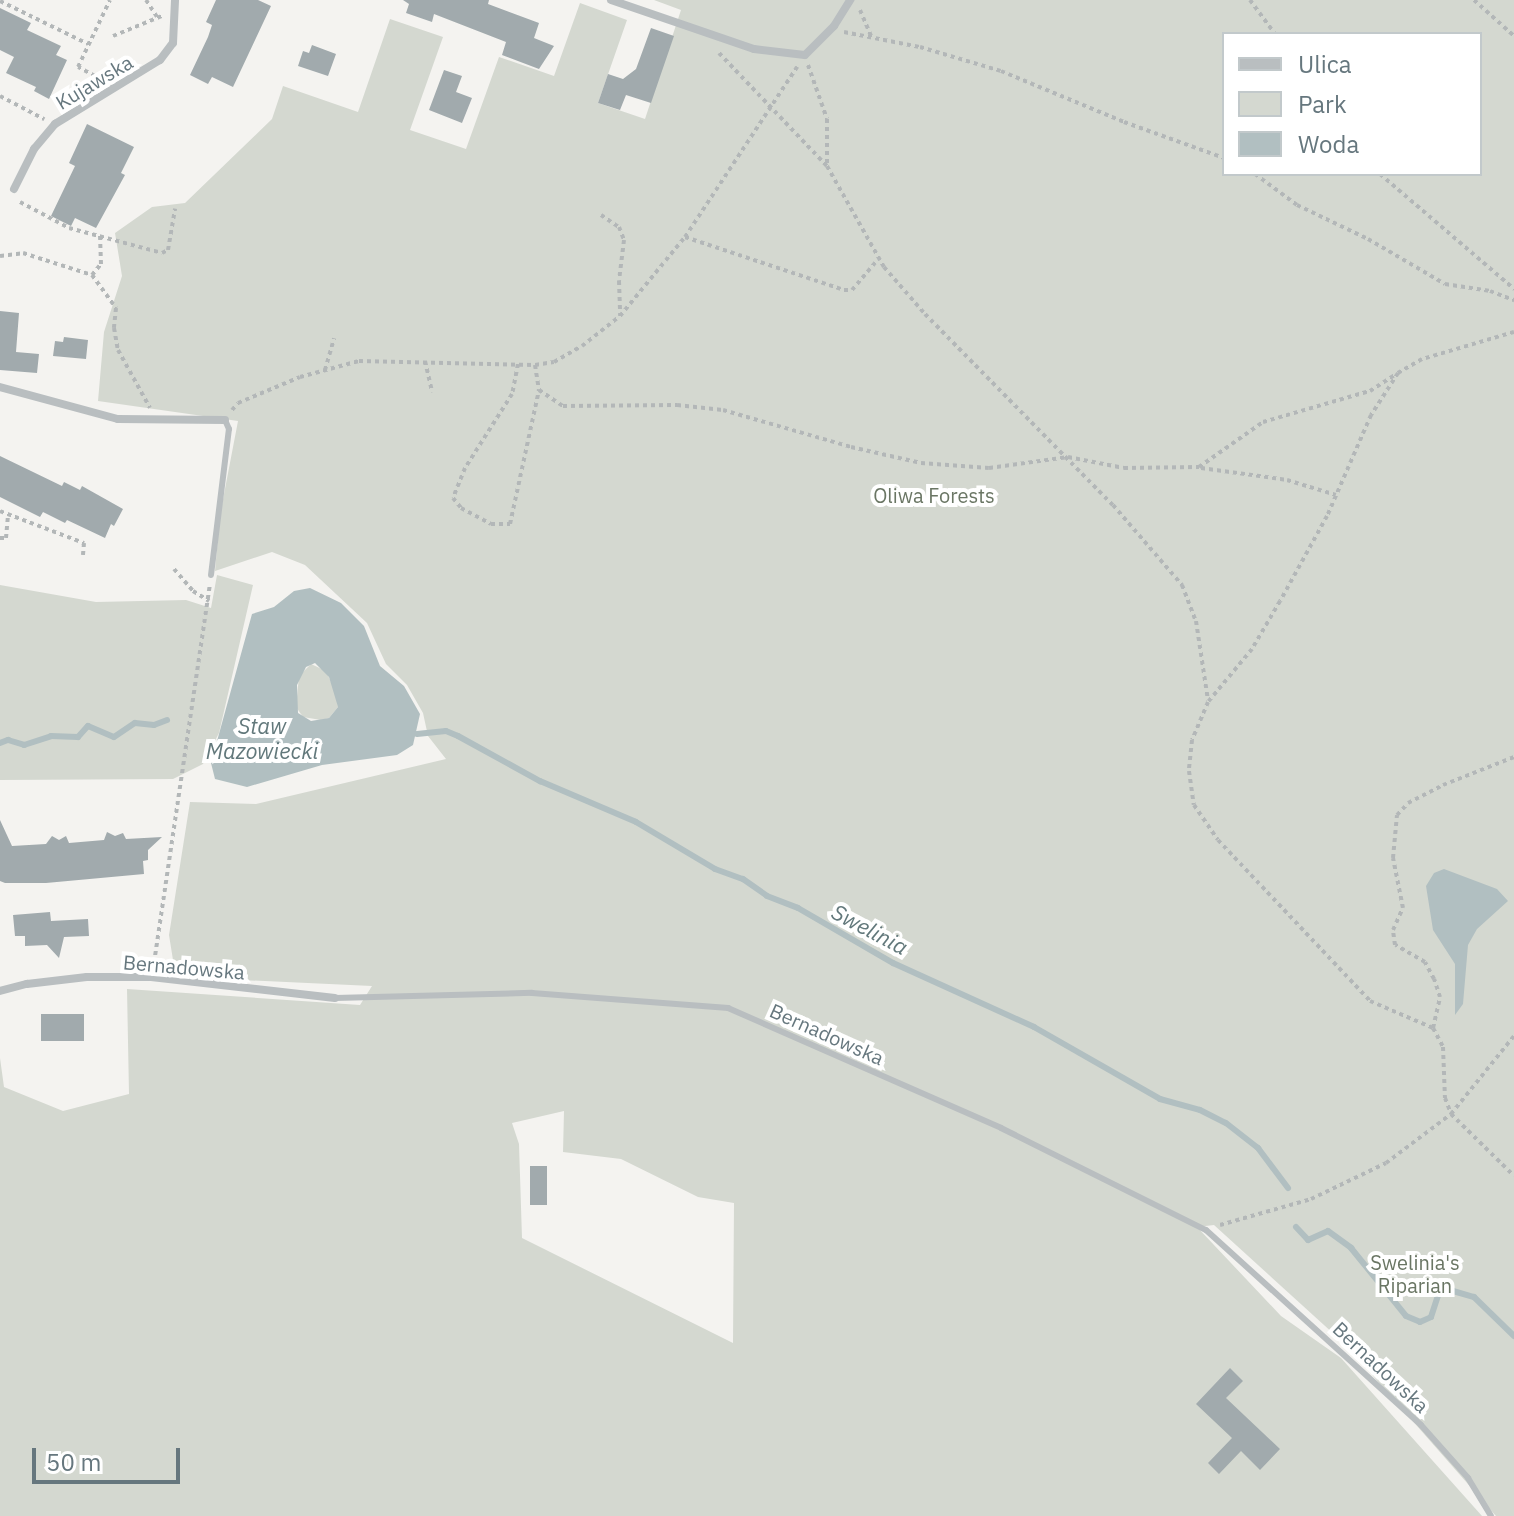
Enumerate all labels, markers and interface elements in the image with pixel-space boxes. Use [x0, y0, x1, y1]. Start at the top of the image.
legend [1222, 32, 1482, 176]
text: Ulica [1298, 48, 1352, 80]
street label: Kujawska [51, 50, 137, 114]
text: Park [1298, 88, 1347, 120]
text: Woda [1298, 128, 1359, 160]
park label: Oliwa Forests [873, 483, 995, 507]
water label: Staw Mazowiecki [206, 712, 318, 764]
water label: Swelinia [827, 898, 913, 960]
street label: Bernadowska [122, 950, 246, 984]
street label: Bernadowska [766, 998, 888, 1070]
park label: Swelinia's Riparian [1370, 1250, 1460, 1297]
street label: Bernadowska [1328, 1317, 1434, 1417]
scale bar [36, 1432, 184, 1482]
text: 50 m [46, 1446, 101, 1478]

